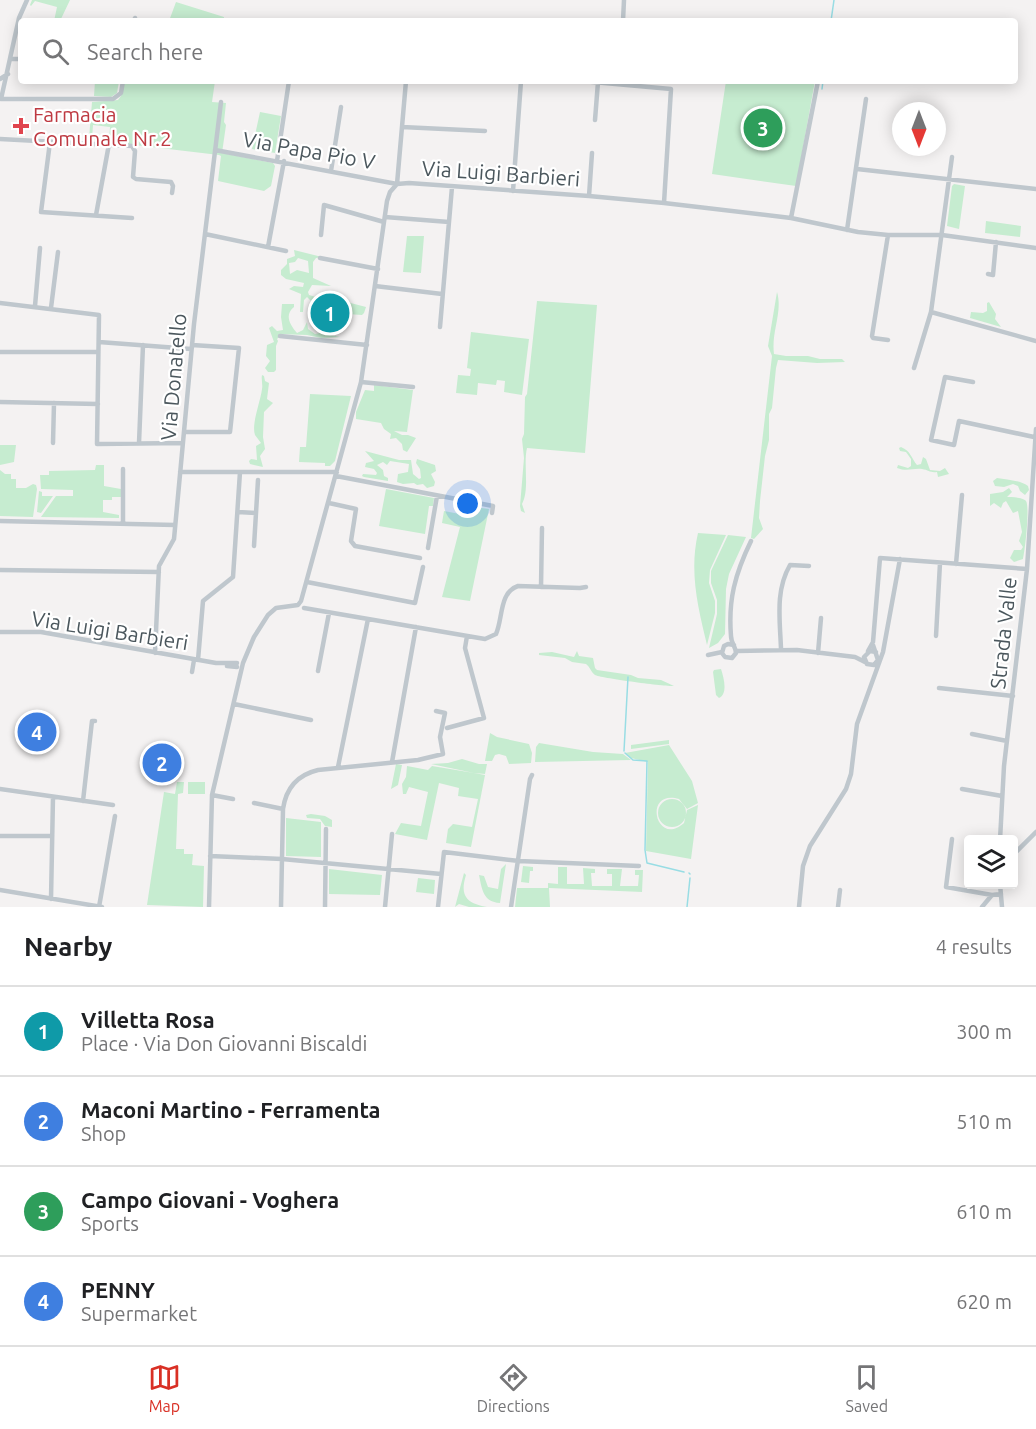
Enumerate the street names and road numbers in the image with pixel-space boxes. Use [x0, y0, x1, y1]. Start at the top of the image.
street label: Via Papa Pio V [241, 127, 378, 174]
street label: Via Luigi Barbieri [421, 155, 581, 191]
street label: Via Donatello [155, 312, 191, 442]
street label: Strada Valle [985, 576, 1021, 690]
street label: Via Luigi Barbieri [30, 606, 190, 654]

